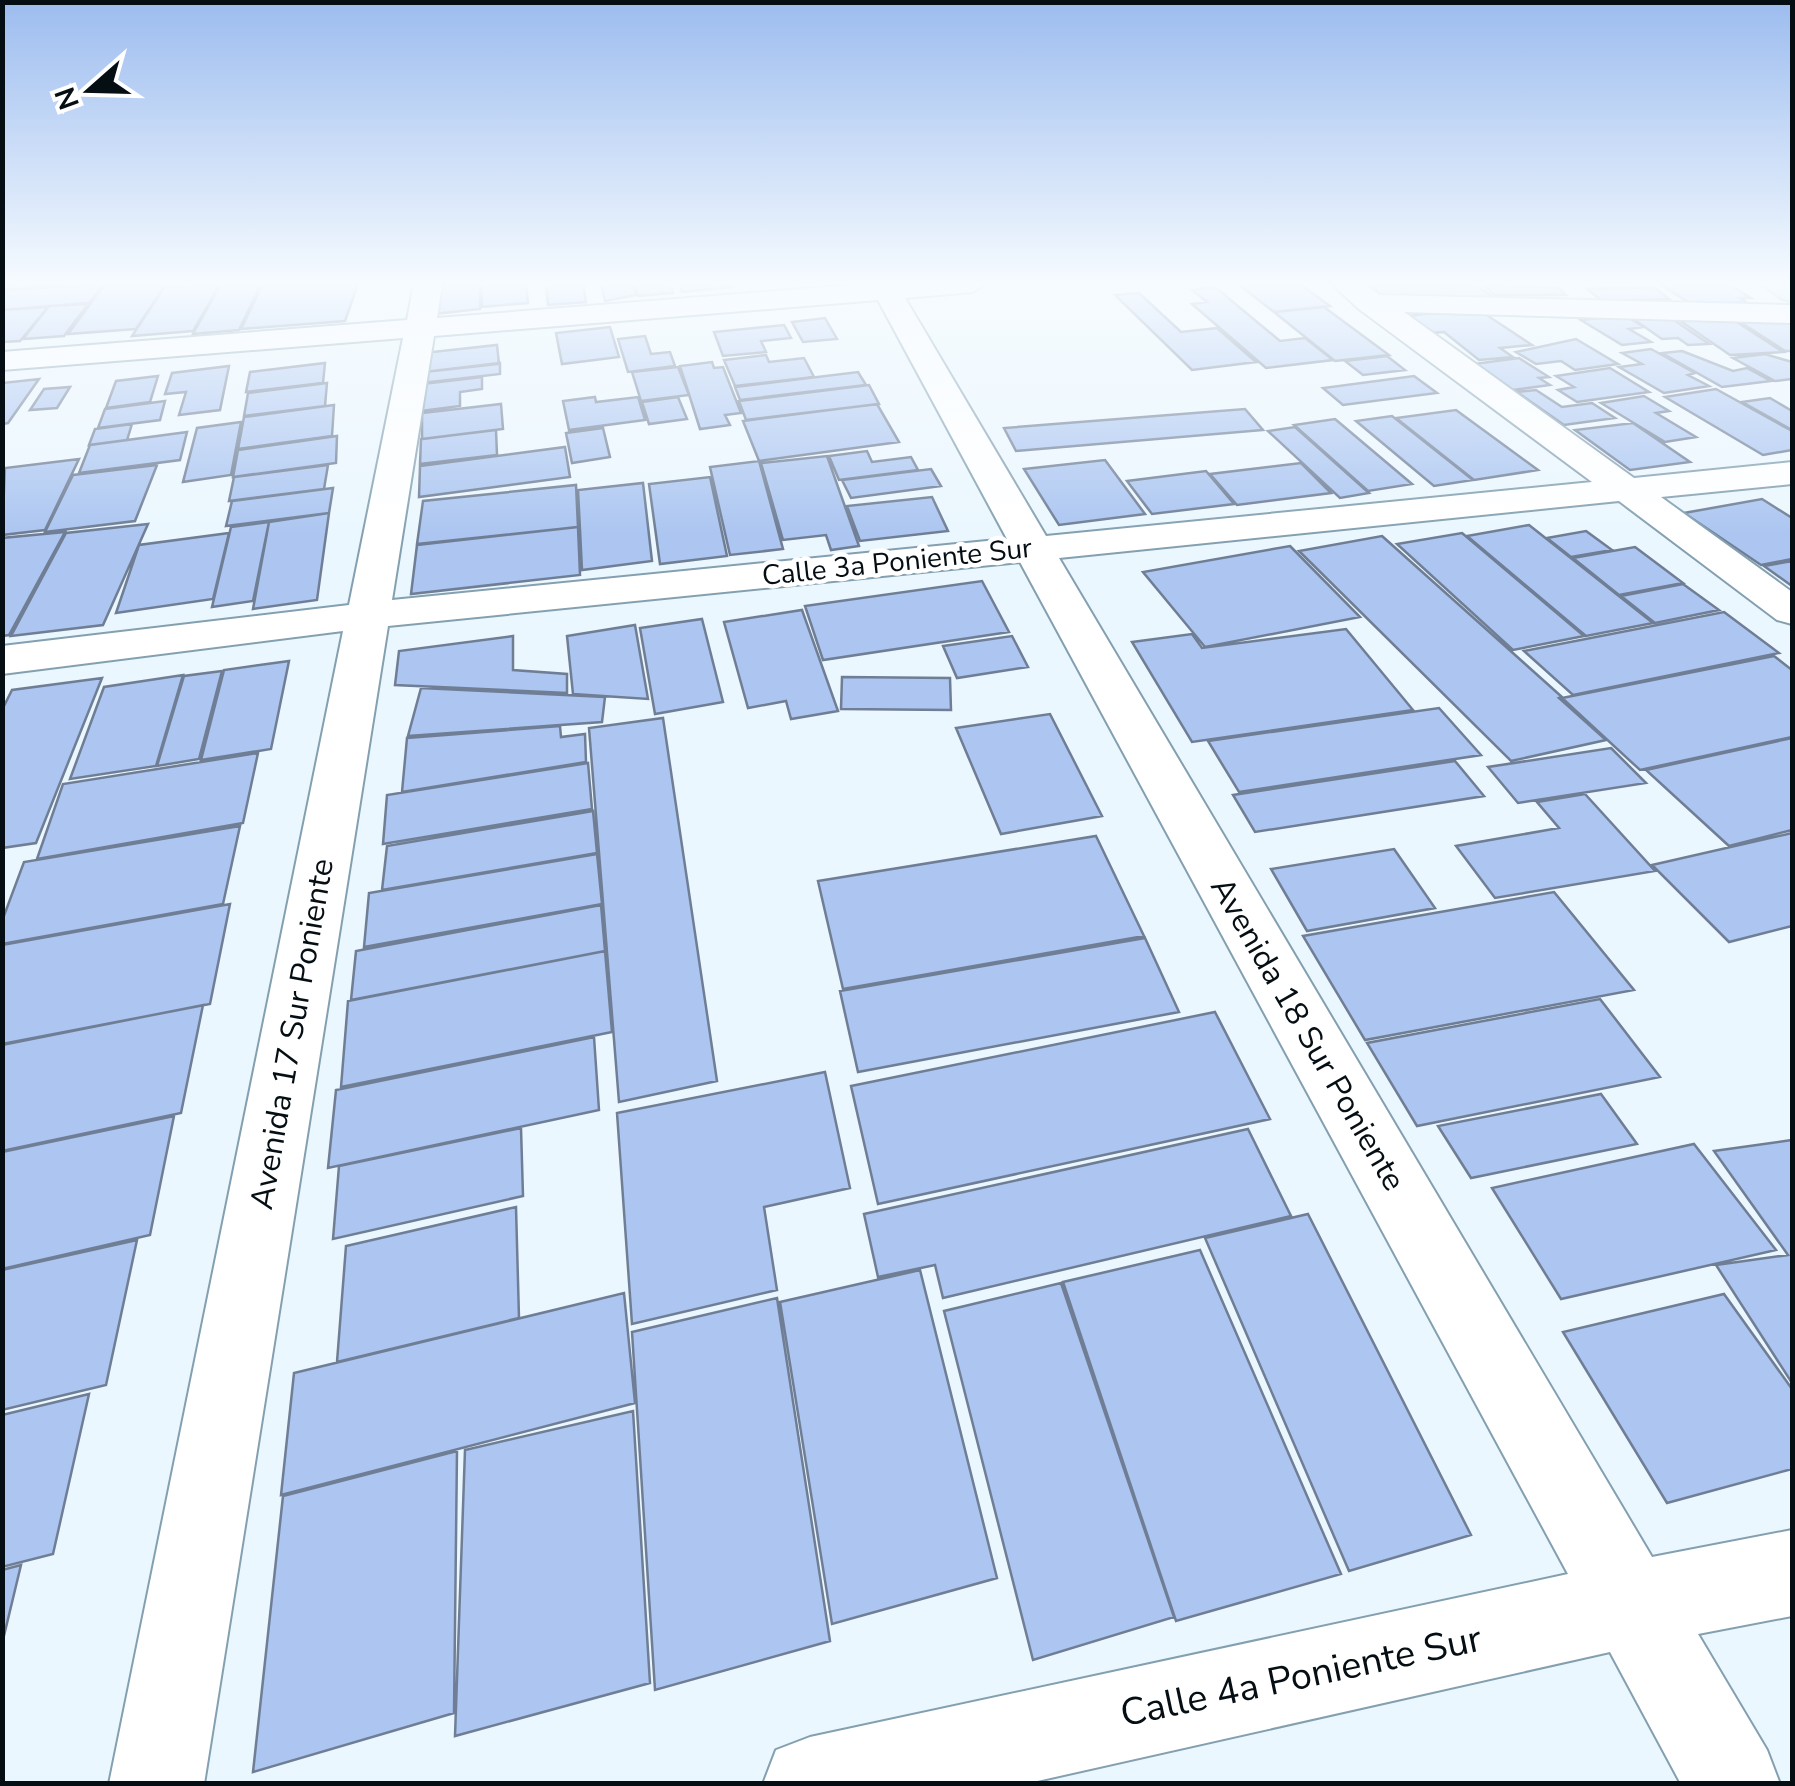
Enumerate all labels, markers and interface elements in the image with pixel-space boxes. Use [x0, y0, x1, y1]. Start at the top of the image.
north arrow [40, 40, 140, 140]
text: N [46, 82, 89, 115]
street label: Calle 3a Poniente Sur [760, 529, 1034, 595]
street label: Avenida 17 Sur Poniente [240, 855, 344, 1213]
street label: Avenida 18 Sur Poniente [1201, 869, 1415, 1199]
street label: Calle 4a Poniente Sur [1116, 1613, 1487, 1739]

